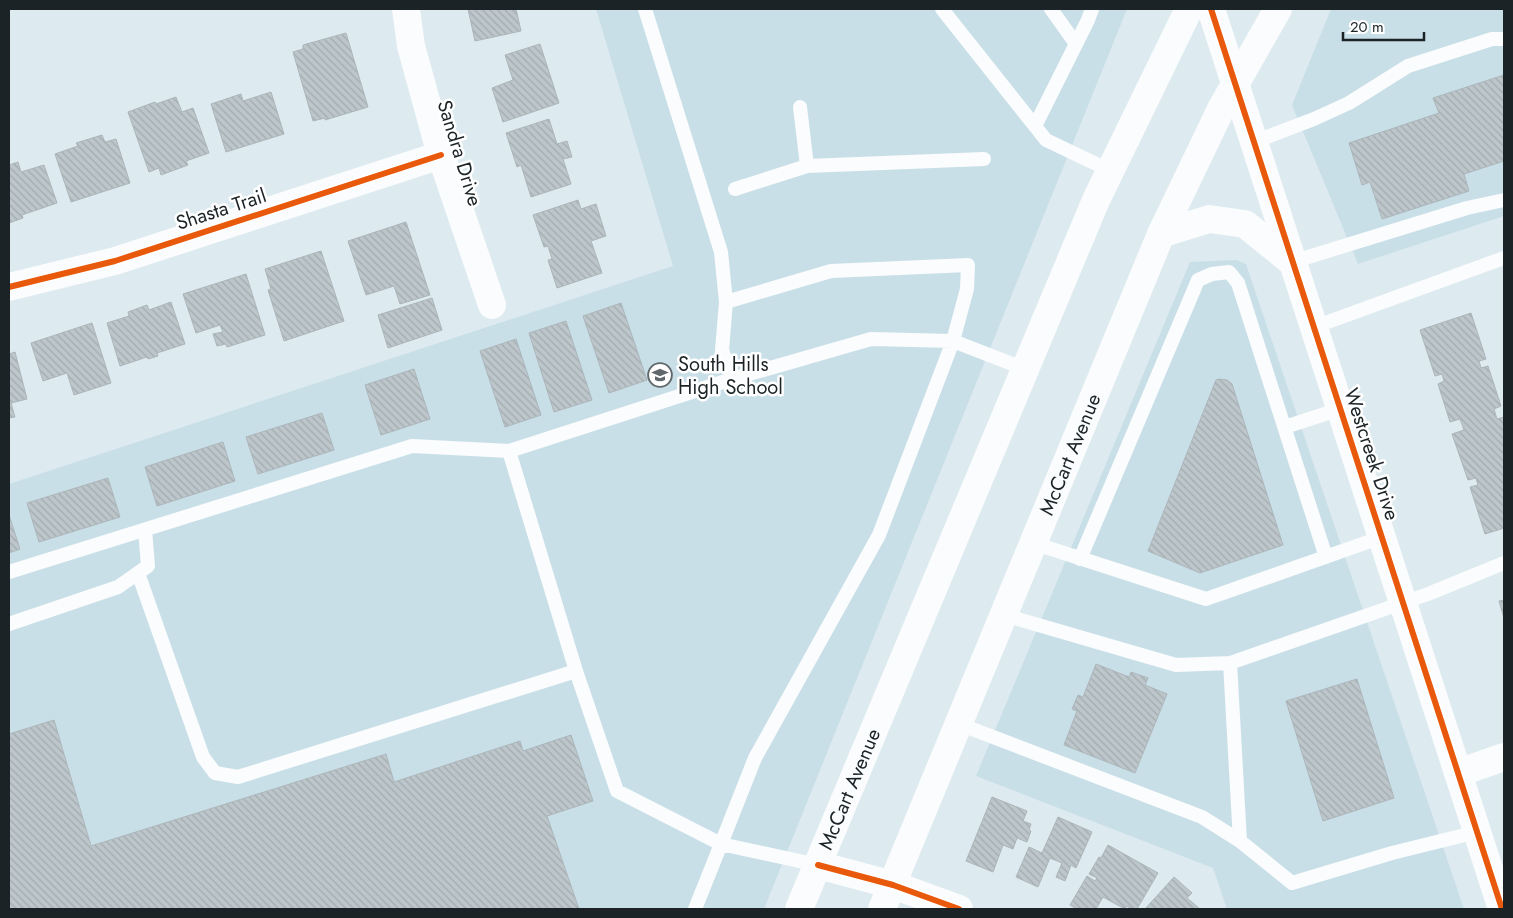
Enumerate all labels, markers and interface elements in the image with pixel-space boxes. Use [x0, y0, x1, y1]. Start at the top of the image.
scale bar [1343, 10, 1424, 42]
text: 20 m [1350, 16, 1384, 38]
street label: Sandra Drive [430, 97, 489, 210]
street label: Shasta Trail [172, 181, 270, 238]
place label: South Hills High School [678, 350, 783, 402]
school or university icon: South Hills High School [647, 362, 673, 388]
street label: Westcreek Drive [1337, 384, 1407, 524]
street label: McCart Avenue [1032, 389, 1108, 520]
street label: McCart Avenue [811, 724, 888, 854]

